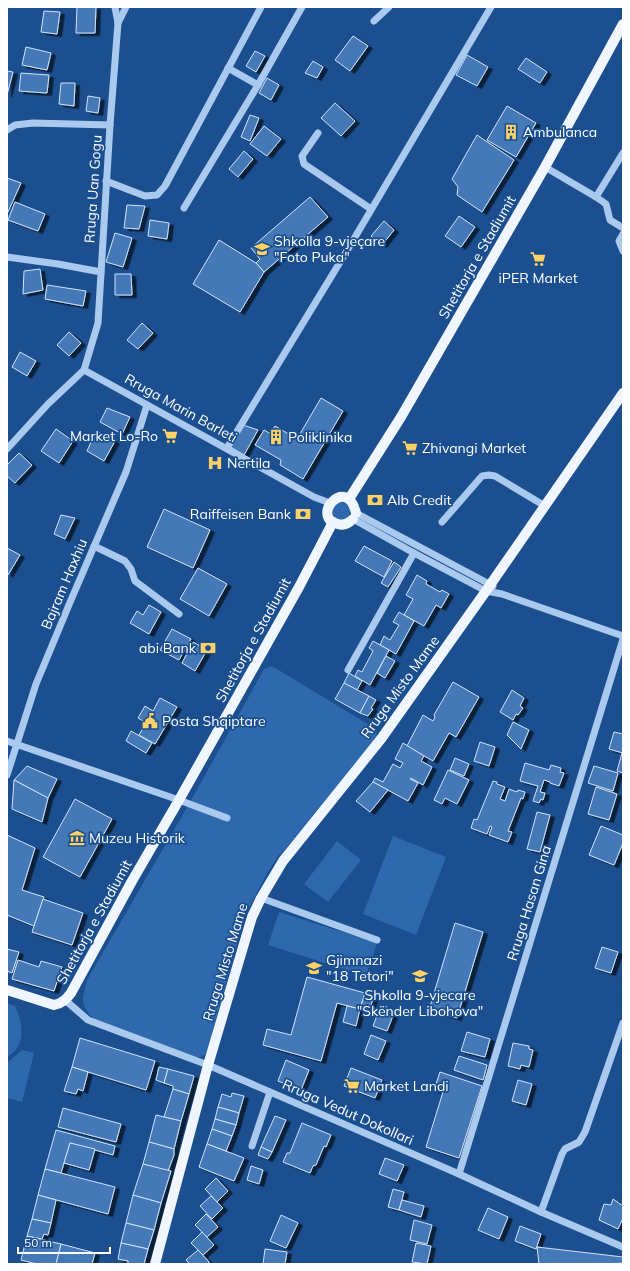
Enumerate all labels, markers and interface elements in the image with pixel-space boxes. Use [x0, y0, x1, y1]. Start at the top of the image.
building icon: Ambulanca [502, 123, 520, 141]
place label: Ambulanca [523, 123, 597, 141]
street label: Rruga Uan Gogu [80, 134, 106, 244]
street label: Shetitorja e Stadiumit [434, 192, 520, 322]
place label: Shkolla 9-vjeçare "Foto Puka" [274, 232, 385, 266]
school or university icon: Shkolla 9-vjeçare "Foto Puka" [253, 240, 271, 258]
supermarket icon: iPER Market [529, 250, 547, 268]
place label: iPER Market [498, 269, 578, 287]
street label: Rruga Marin Barleti [121, 370, 241, 446]
place label: Market Lo-Ro [70, 427, 158, 445]
supermarket icon: Market Lo-Ro [161, 427, 179, 445]
building icon: Poliklinika [267, 428, 285, 446]
place label: Poliklinika [288, 428, 352, 446]
supermarket icon: Zhivangi Market [401, 439, 419, 457]
place label: Zhivangi Market [422, 439, 526, 457]
hospital icon: Nertila [206, 454, 224, 472]
place label: Nertila [227, 454, 271, 472]
bank icon: Alb Credit [366, 491, 384, 509]
place label: Alb Credit [387, 491, 452, 509]
place label: Raiffeisen Bank [190, 505, 292, 523]
bank icon: Raiffeisen Bank [294, 505, 312, 523]
street label: Bajram Haxhiu [37, 536, 91, 632]
street label: Shetitorja e Stadiumit [211, 574, 295, 705]
street label: Rruga Misto Mame [357, 632, 443, 742]
place label: abi Bank [139, 639, 197, 657]
bank icon: abi Bank [199, 639, 217, 657]
public building icon: Posta Shqiptare [141, 712, 159, 730]
place label: Posta Shqiptare [162, 712, 266, 730]
museum icon: Muzeu Historik [68, 829, 86, 847]
place label: Muzeu Historik [89, 829, 186, 847]
street label: Rruga Hasan Gina [503, 843, 555, 963]
street label: Shetitorja e Stadiumit [52, 856, 136, 987]
street label: Rruga Misto Mame [199, 901, 251, 1023]
place label: Gjimnazi "18 Tetori" [326, 951, 394, 985]
school or university icon: Gjimnazi "18 Tetori" [305, 959, 323, 977]
school or university icon: Shkolla 9-vjecare "Skënder Libohova" [411, 967, 429, 985]
place label: Shkolla 9-vjecare "Skënder Libohova" [357, 986, 483, 1020]
street label: Rruga Vedut Dokollari [280, 1075, 416, 1149]
supermarket icon: Market Landi [343, 1077, 361, 1095]
place label: Market Landi [364, 1077, 449, 1095]
scale bar [18, 1229, 110, 1255]
text: 50 m [24, 1235, 52, 1250]

